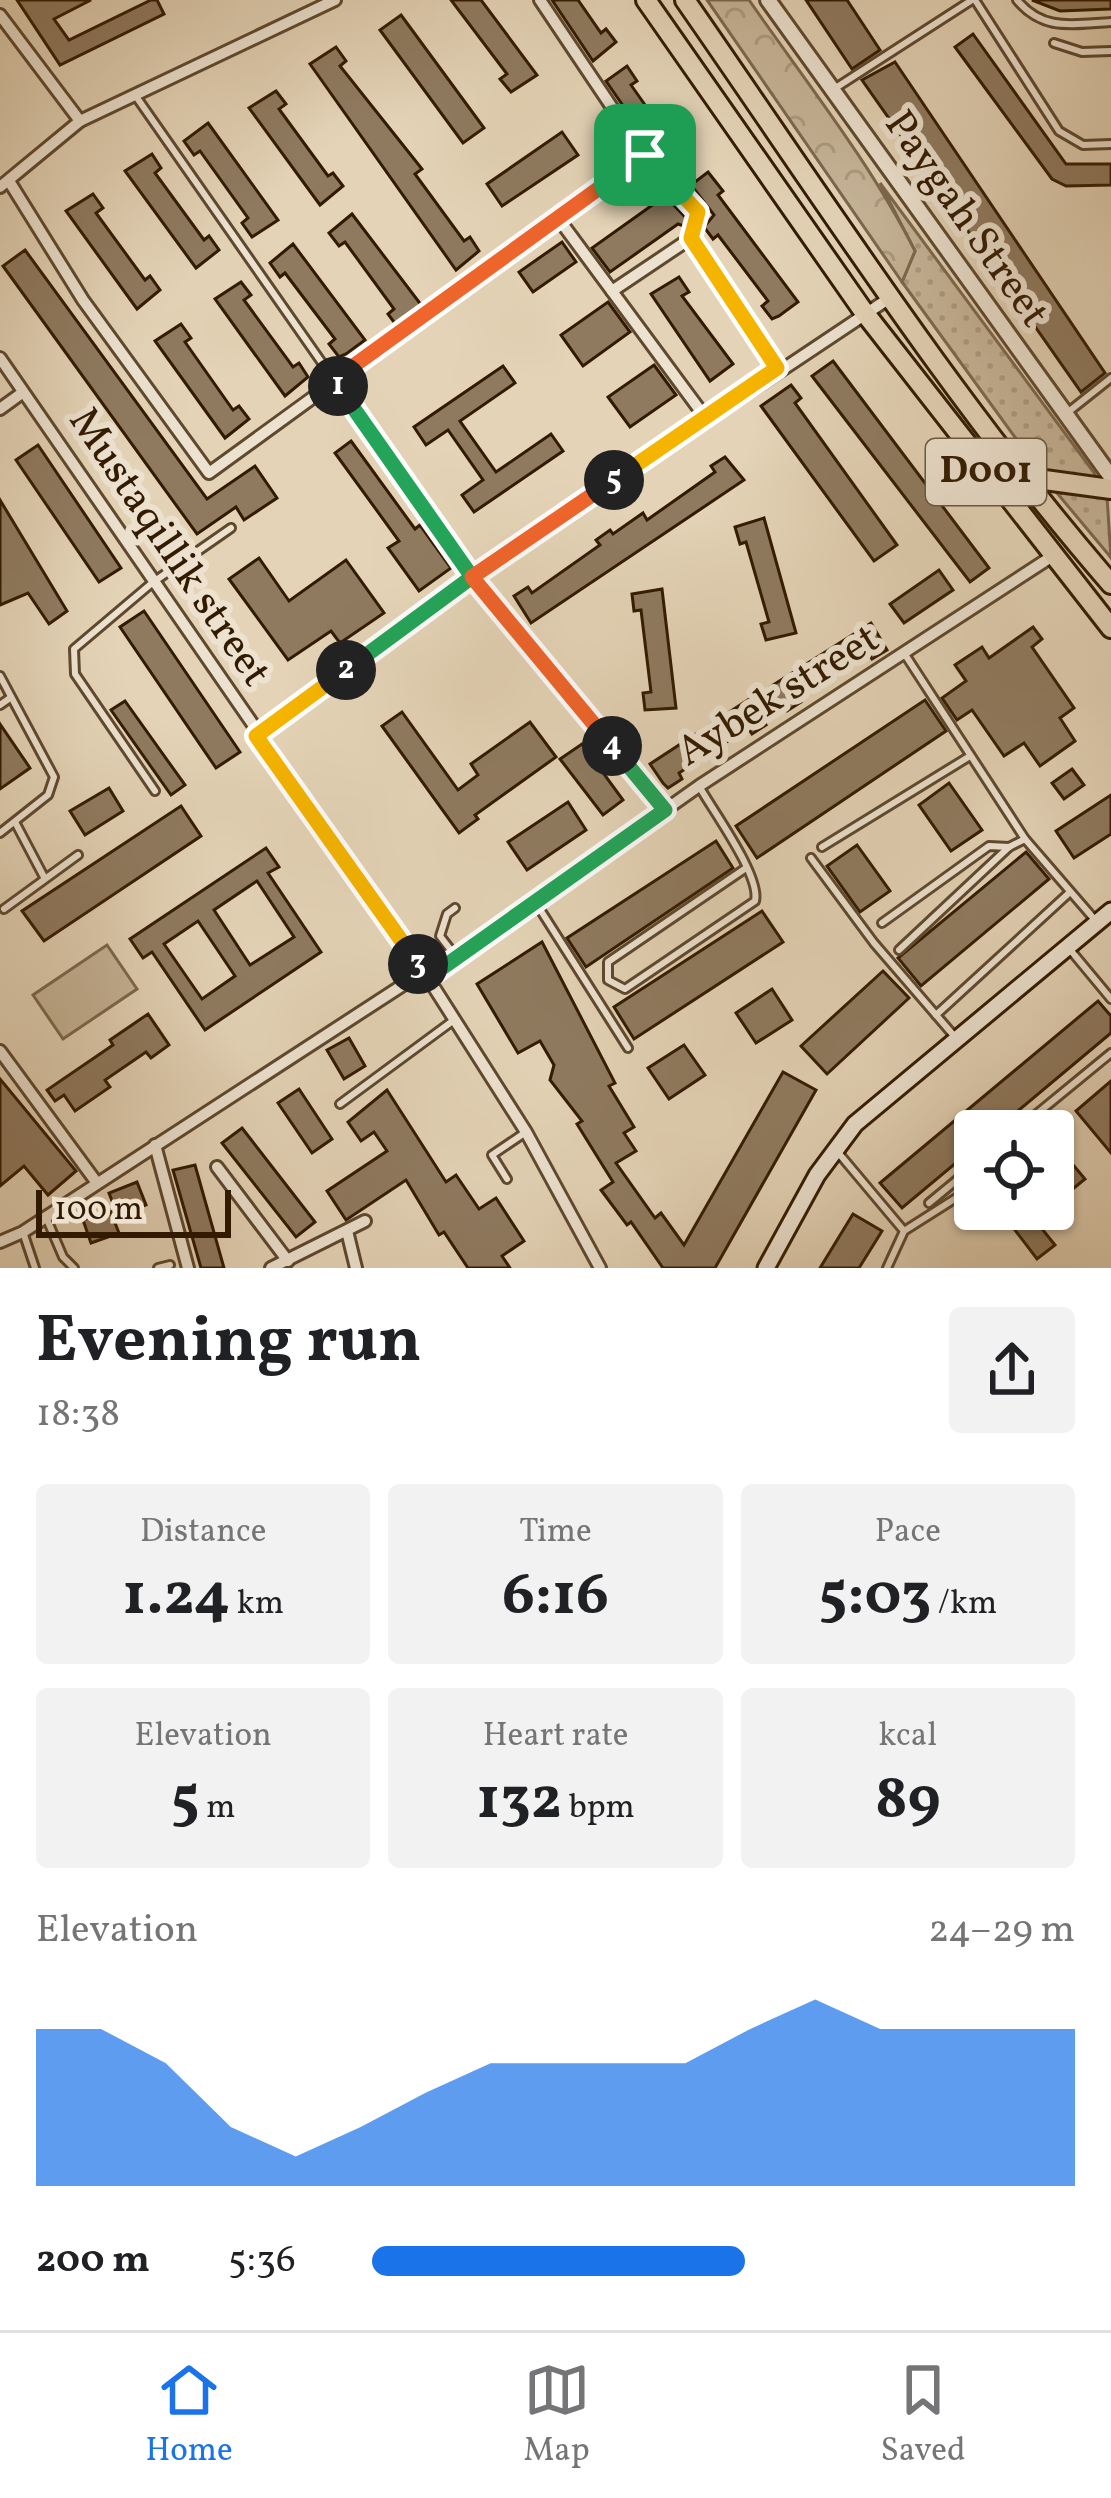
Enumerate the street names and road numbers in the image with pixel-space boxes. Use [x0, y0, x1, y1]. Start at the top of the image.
street label: Paygah Street [868, 100, 1062, 340]
street label: Mustaqillik street [53, 397, 283, 699]
road number: D001 [926, 439, 1046, 505]
street label: Aybek street [666, 611, 892, 783]

